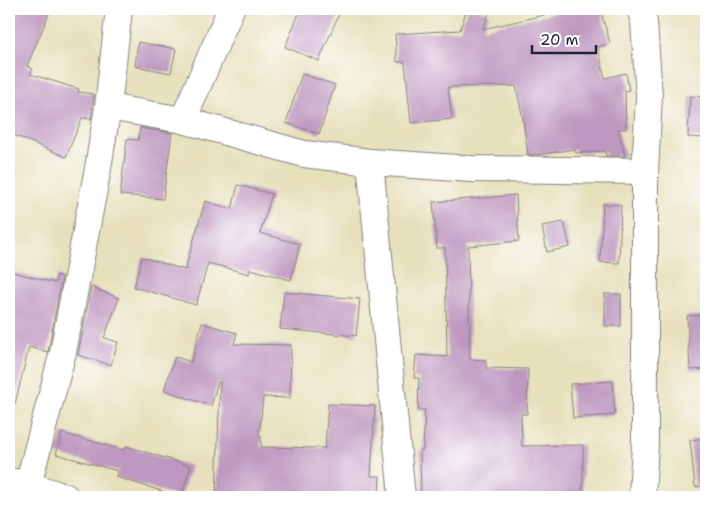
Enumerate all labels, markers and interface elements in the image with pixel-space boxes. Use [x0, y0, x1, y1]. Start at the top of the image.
scale bar [532, 22, 596, 54]
text: 20 m [540, 30, 579, 50]

